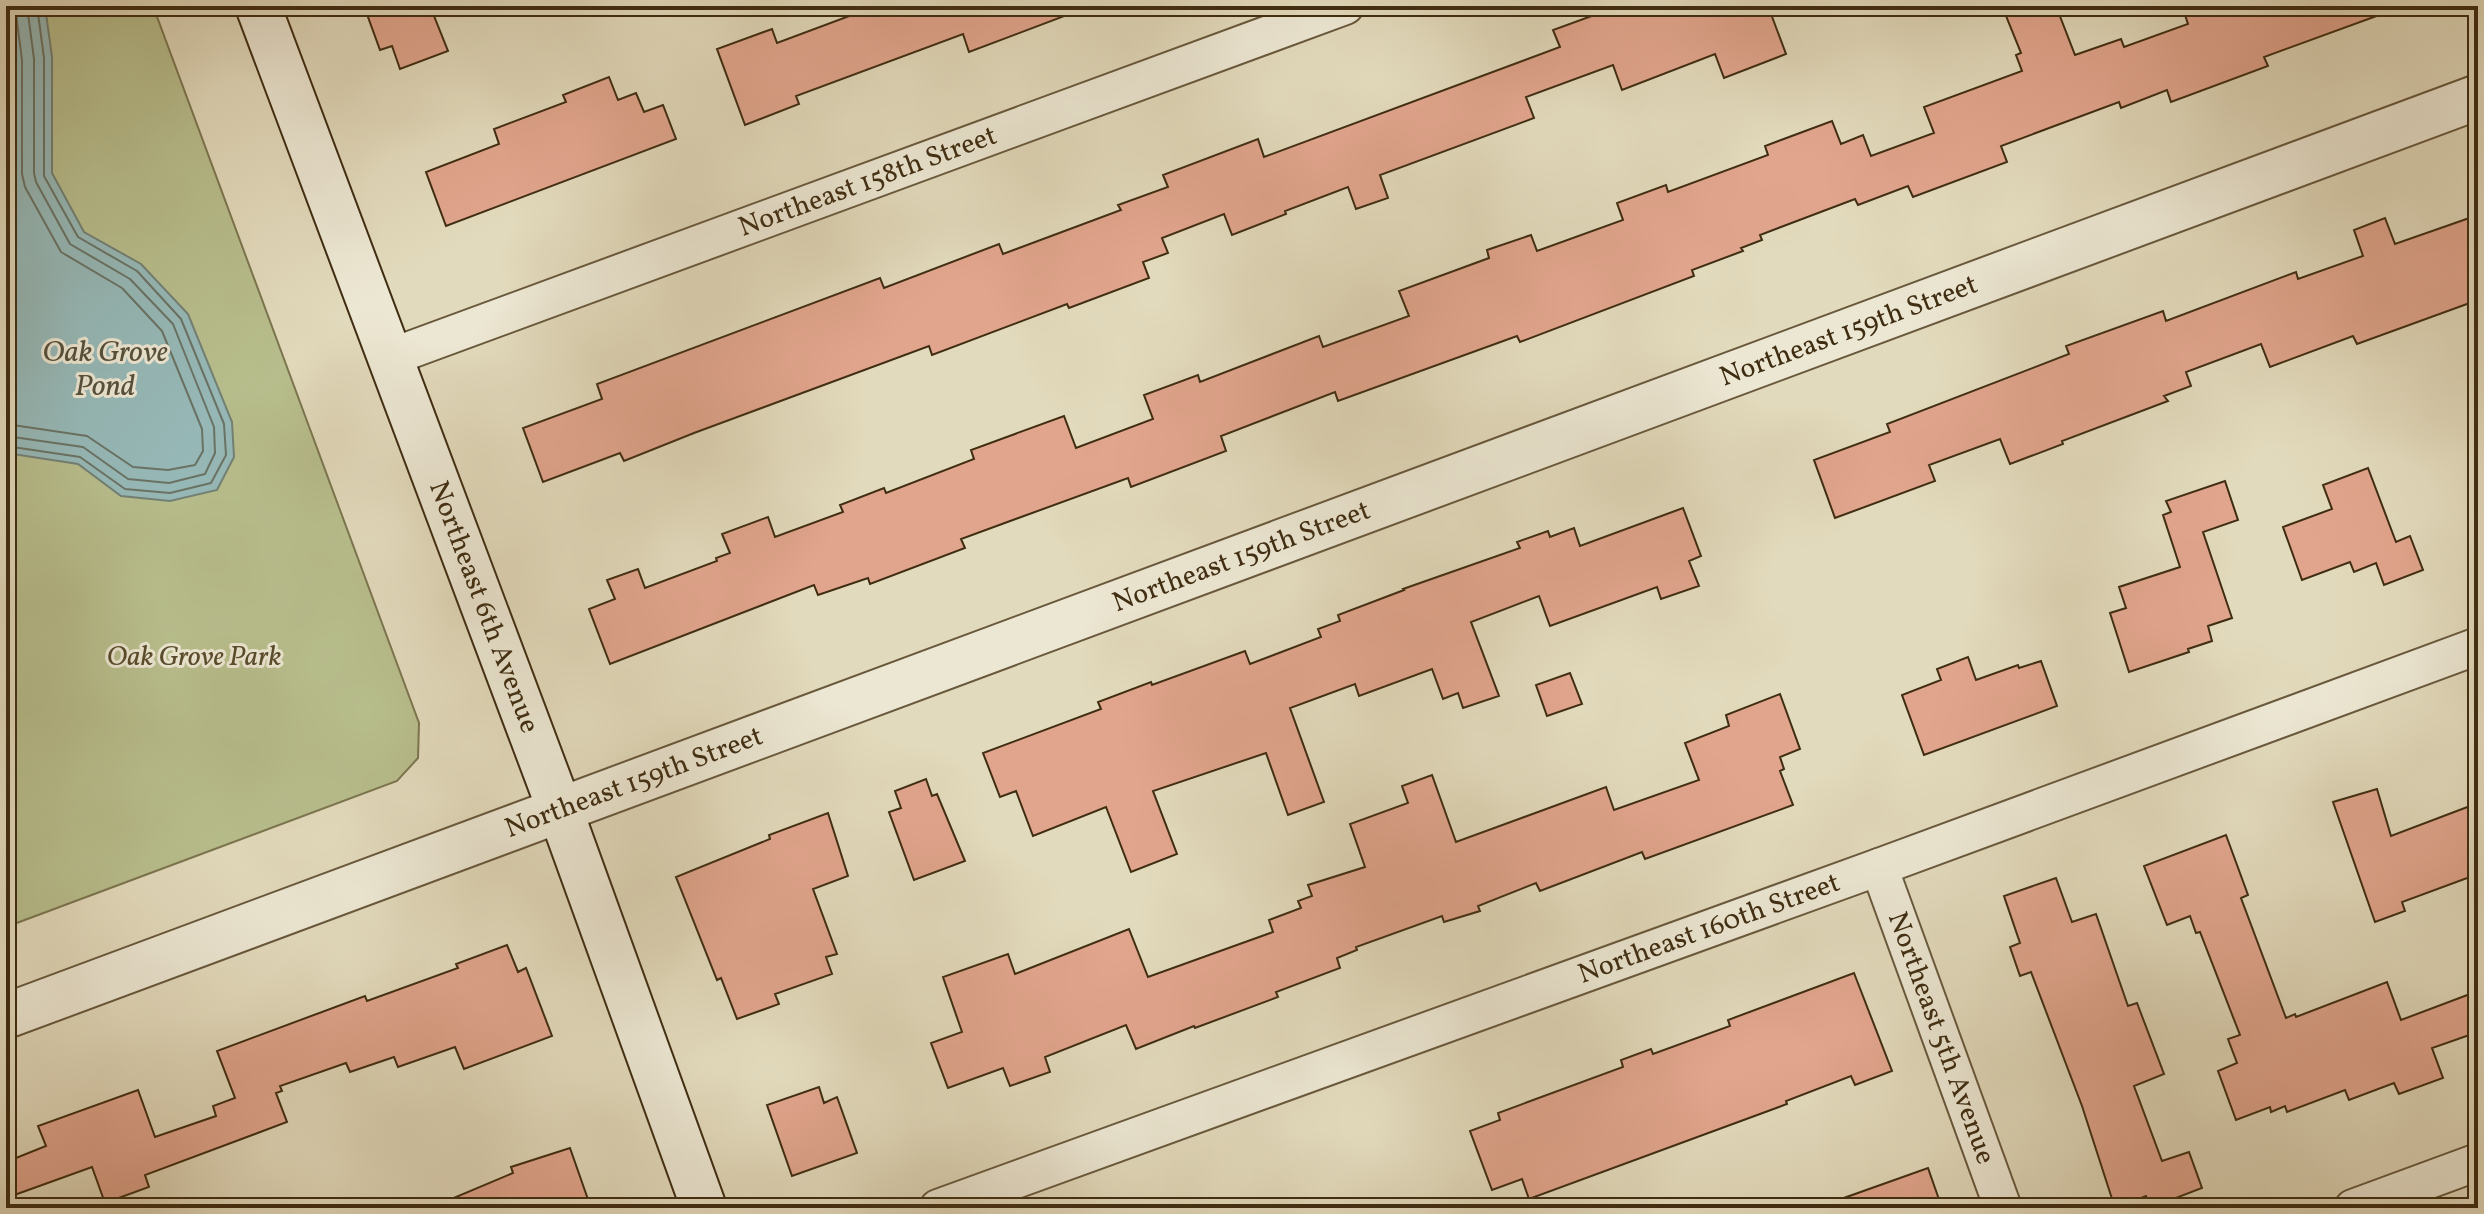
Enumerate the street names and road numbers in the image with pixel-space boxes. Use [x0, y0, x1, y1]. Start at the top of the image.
street label: Northeast 158th Street [733, 116, 1002, 247]
street label: Northeast 159th Street [1714, 265, 1983, 397]
street label: Northeast 6th Avenue [419, 475, 549, 739]
street label: Northeast 159th Street [1107, 491, 1376, 622]
street label: Northeast 159th Street [499, 717, 769, 848]
street label: Northeast 160th Street [1573, 863, 1845, 994]
street label: Northeast 5th Avenue [1877, 906, 2005, 1170]

